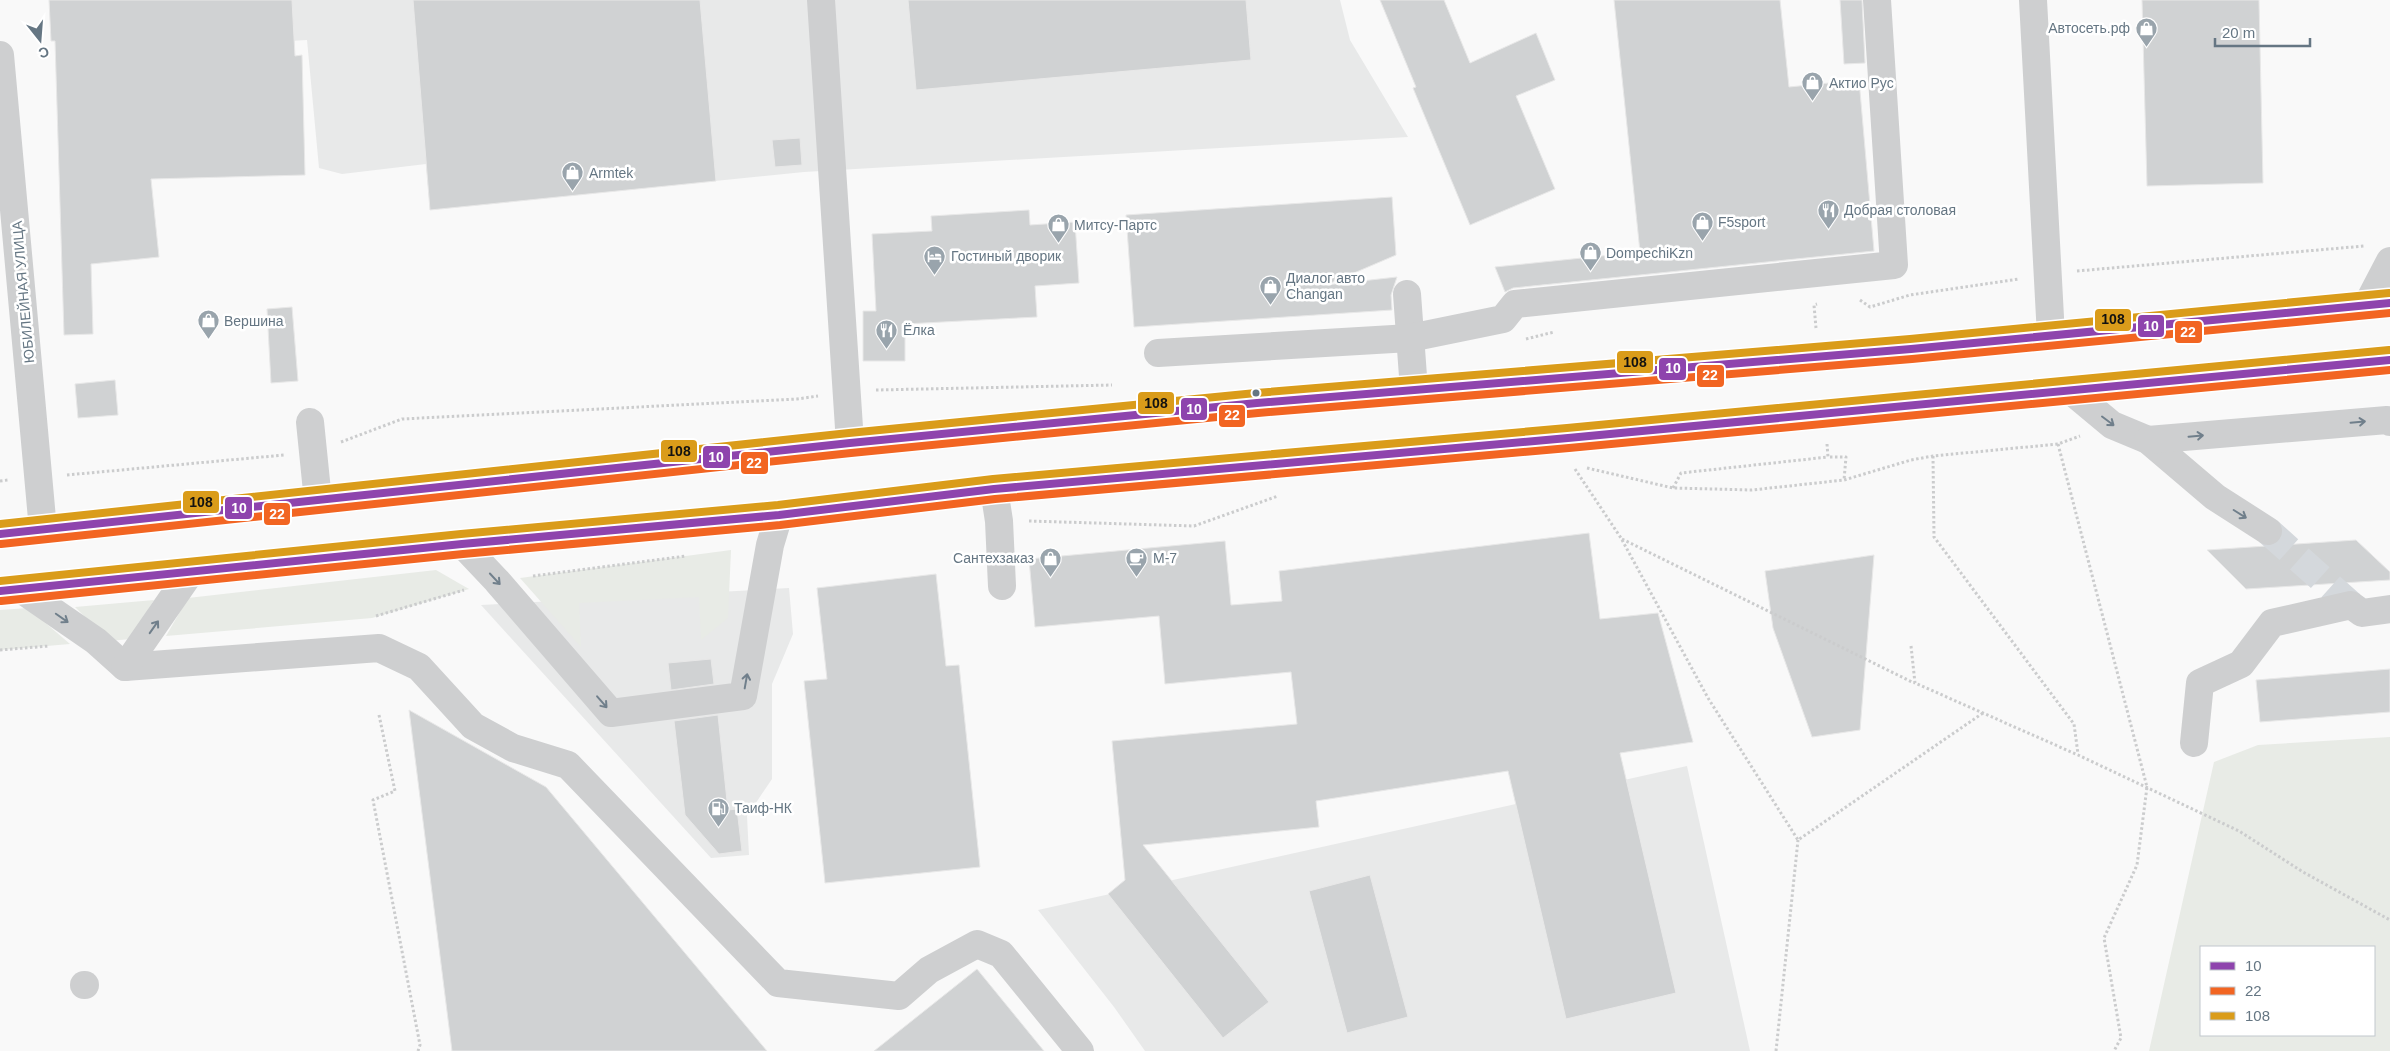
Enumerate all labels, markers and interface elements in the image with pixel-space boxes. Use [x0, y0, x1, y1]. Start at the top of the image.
north arrow [15, 15, 65, 65]
scale bar [2215, 15, 2310, 47]
shop icon: Автосеть.рф [2134, 16, 2158, 47]
place label: Автосеть.рф [2048, 20, 2130, 36]
text: 20 m [2222, 24, 2255, 41]
text: С [37, 43, 51, 62]
shop icon: Актио Рус [1801, 71, 1825, 102]
place label: Актио Рус [1829, 75, 1894, 91]
shop icon: Armtek [561, 161, 585, 192]
place label: Armtek [589, 165, 634, 181]
restaurant icon: Добрая столовая [1816, 198, 1840, 229]
place label: Добрая столовая [1844, 202, 1956, 218]
shop icon: F5sport [1690, 210, 1714, 241]
shop icon: Митсу-Партс [1046, 213, 1070, 244]
place label: F5sport [1718, 214, 1766, 230]
place label: Митсу-Партс [1074, 217, 1157, 233]
street label: ЮБИЛЕЙНАЯ УЛИЦА [8, 220, 37, 364]
shop icon: DompechiKzn [1578, 241, 1602, 272]
hotel icon: Гостиный дворик [923, 244, 947, 275]
place label: DompechiKzn [1606, 245, 1693, 261]
place label: Гостиный дворик [951, 248, 1062, 264]
place label: Диалог авто Changan [1286, 270, 1365, 302]
shop icon: Диалог авто Changan [1258, 274, 1282, 305]
line badge: 108 [2094, 308, 2132, 332]
shop icon: Вершина [196, 309, 220, 340]
text: 108 [2101, 311, 2125, 327]
place label: Вершина [224, 313, 284, 329]
line badge: 10 [2137, 314, 2165, 338]
restaurant icon: Ёлка [875, 318, 899, 349]
text: 10 [2143, 318, 2159, 334]
line badge: 22 [2174, 320, 2203, 344]
place label: Ёлка [903, 322, 935, 338]
text: 22 [2180, 324, 2196, 340]
line badge: 108 [1616, 350, 1654, 374]
text: 108 [1623, 354, 1647, 370]
line badge: 10 [1658, 357, 1687, 381]
text: 10 [1665, 360, 1681, 376]
line badge: 22 [1696, 364, 1725, 388]
text: 22 [1702, 367, 1718, 383]
unlabelled marker [1251, 388, 1261, 398]
line badge: 108 [1137, 391, 1175, 415]
text: 108 [1144, 395, 1168, 411]
line badge: 10 [1180, 397, 1208, 421]
text: 10 [1186, 401, 1202, 417]
line badge: 22 [1218, 404, 1246, 428]
text: 22 [1224, 407, 1240, 423]
one-way arrow [2101, 416, 2115, 426]
one-way arrow [2350, 418, 2366, 427]
one-way arrow [2188, 431, 2204, 441]
line badge: 108 [660, 439, 698, 463]
text: 108 [667, 443, 691, 459]
line badge: 10 [702, 445, 731, 469]
text: 10 [708, 449, 724, 465]
line badge: 22 [740, 451, 769, 475]
text: 22 [746, 455, 762, 471]
line badge: 108 [182, 490, 220, 514]
text: 108 [189, 494, 213, 510]
line badge: 10 [224, 496, 253, 520]
text: 10 [231, 500, 247, 516]
line badge: 22 [263, 502, 291, 526]
text: 22 [269, 506, 285, 522]
one-way arrow [2233, 508, 2247, 519]
shop icon: Сантехзаказ [1038, 546, 1062, 577]
cafe icon: М-7 [1125, 546, 1149, 577]
place label: Сантехзаказ [953, 550, 1034, 566]
place label: М-7 [1153, 550, 1177, 566]
one-way arrow [490, 573, 501, 586]
one-way arrow [55, 612, 68, 623]
one-way arrow [148, 620, 159, 634]
one-way arrow [741, 673, 751, 689]
one-way arrow [596, 695, 607, 708]
fuel station icon: Таиф-НК [706, 796, 730, 827]
place label: Таиф-НК [734, 800, 793, 816]
legend [2200, 946, 2375, 1036]
text: 10 [2245, 957, 2262, 974]
text: 22 [2245, 982, 2262, 999]
text: 108 [2245, 1007, 2270, 1024]

